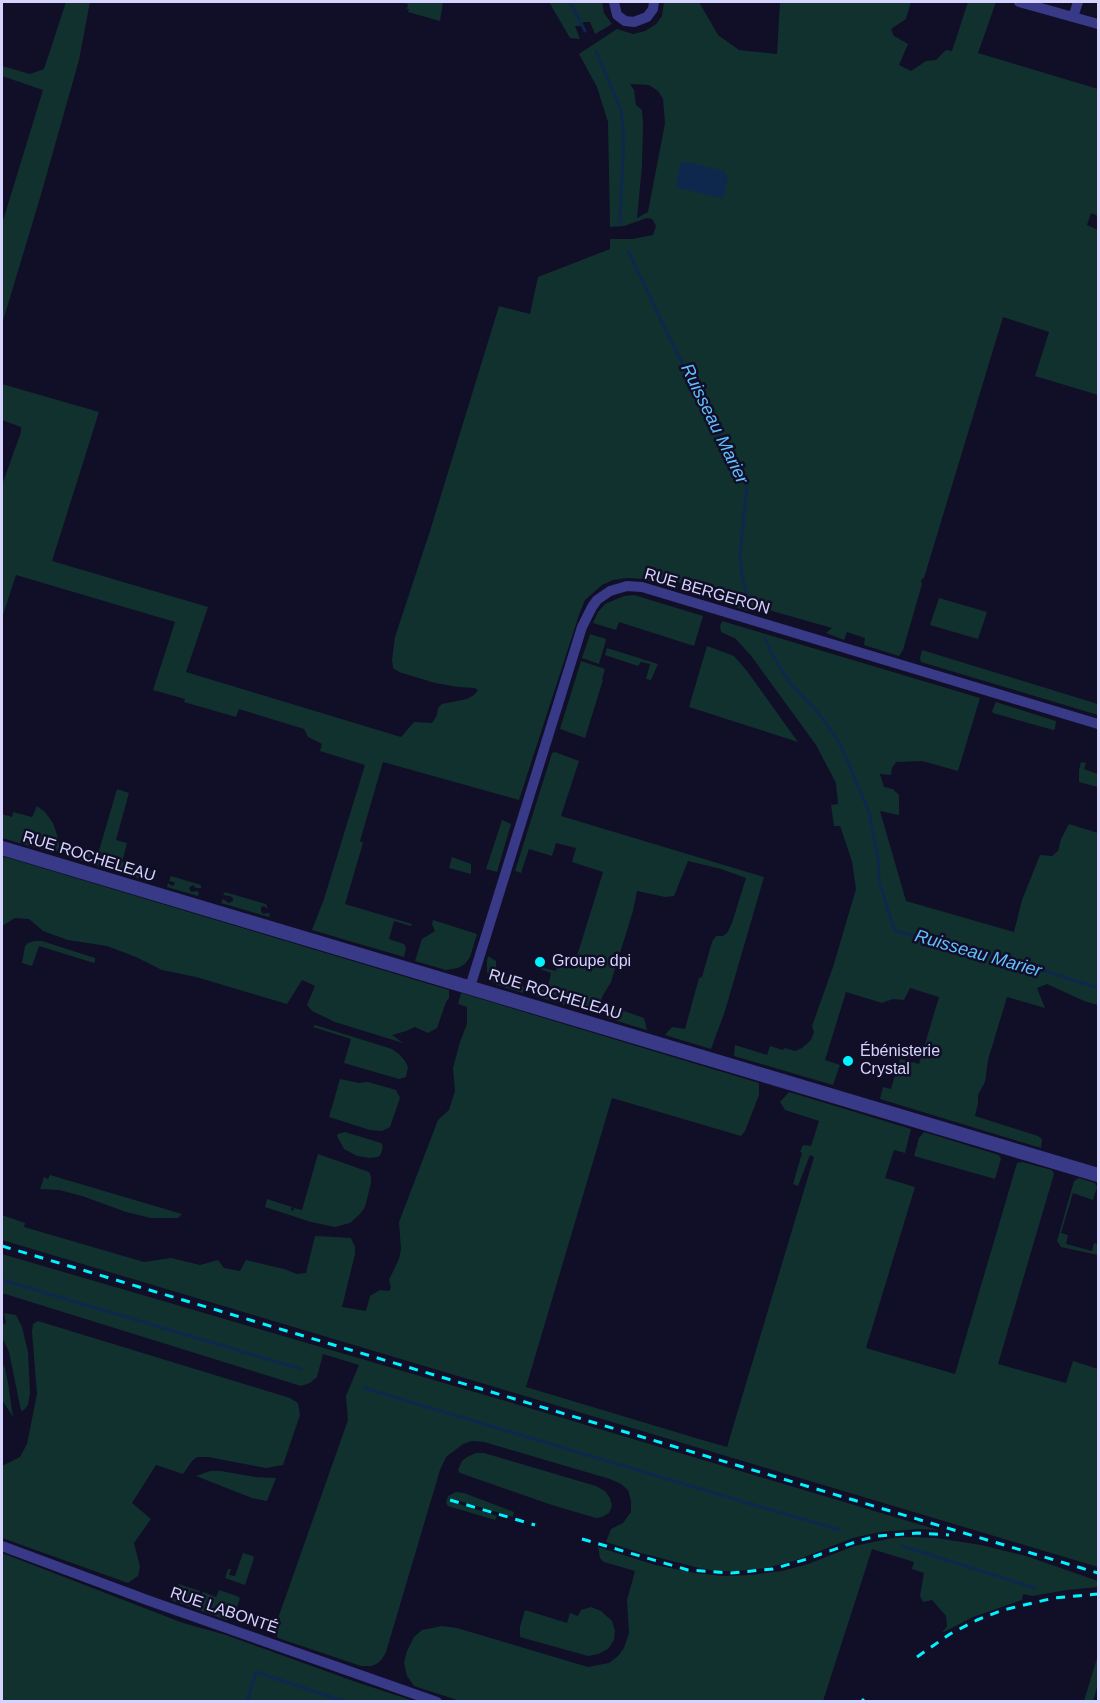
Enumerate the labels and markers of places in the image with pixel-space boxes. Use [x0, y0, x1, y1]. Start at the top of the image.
place label: Groupe dpi [552, 952, 631, 972]
marker: Groupe dpi [533, 955, 547, 969]
place label: Ébénisterie Crystal [860, 1042, 940, 1080]
marker: Ébénisterie Crystal [841, 1054, 855, 1068]

